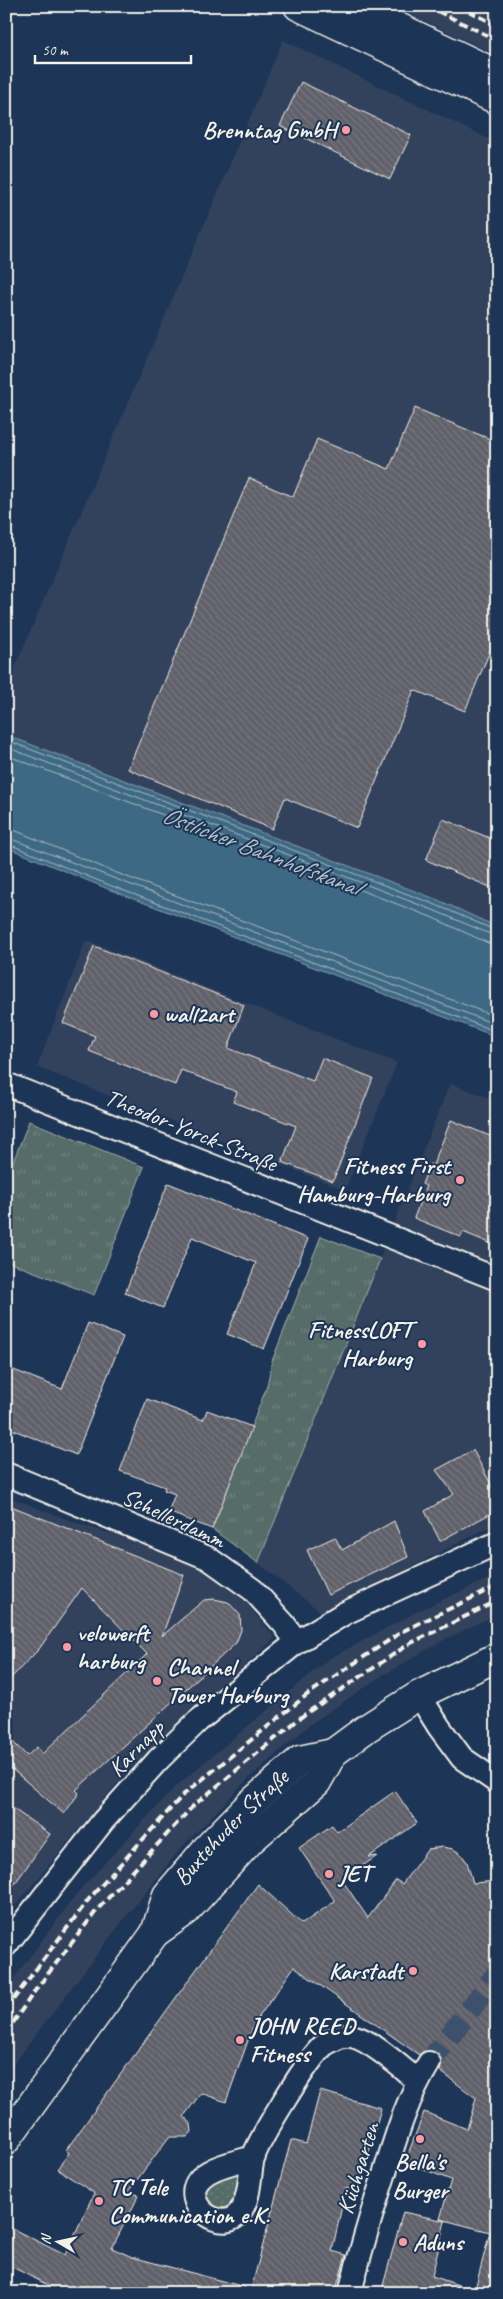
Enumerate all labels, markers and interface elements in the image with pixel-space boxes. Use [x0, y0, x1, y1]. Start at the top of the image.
scale bar [35, 32, 191, 64]
text: 50 m [42, 41, 69, 60]
place label: Brenntag GmbH [203, 115, 340, 145]
marker: Brenntag GmbH [340, 124, 352, 136]
water label: Östlicher Bahnhofskanal [158, 799, 371, 906]
place label: wall2art [164, 999, 237, 1029]
marker: wall2art [148, 1008, 160, 1020]
street label: Theodor-Yorck-Straße [101, 1082, 283, 1179]
place label: Fitness First Hamburg-Harburg [297, 1151, 453, 1209]
marker: Fitness First Hamburg-Harburg [454, 1174, 466, 1186]
place label: FitnessLOFT Harburg [308, 1315, 419, 1373]
marker: FitnessLOFT Harburg [416, 1338, 428, 1350]
street label: Schellerdamm [118, 1481, 232, 1555]
place label: velowerft harburg [77, 1618, 152, 1676]
marker: velowerft harburg [61, 1641, 73, 1653]
place label: Channel Tower Harburg [167, 1652, 291, 1710]
marker: Channel Tower Harburg [151, 1675, 163, 1687]
street label: Karnapp [101, 1712, 171, 1783]
street label: Buxtehuder Straße [166, 1761, 296, 1892]
place label: JET [337, 1859, 376, 1889]
marker: JET [323, 1868, 335, 1880]
place label: Karstadt [329, 1956, 406, 1986]
marker: Karstadt [407, 1965, 419, 1977]
place label: JOHN REED Fitness [248, 2011, 357, 2069]
marker: JOHN REED Fitness [234, 2034, 246, 2046]
street label: Küchgarten [330, 2117, 386, 2218]
marker: Bella's Burger [414, 2133, 426, 2145]
place label: Bella's Burger [392, 2147, 450, 2205]
place label: TC Tele Communication e.K. [109, 2172, 271, 2230]
marker: TC Tele Communication e.K. [93, 2195, 105, 2207]
north arrow [32, 2216, 82, 2266]
place label: Aduns [413, 2227, 466, 2257]
text: N [37, 2232, 55, 2246]
marker: Aduns [397, 2236, 409, 2248]

